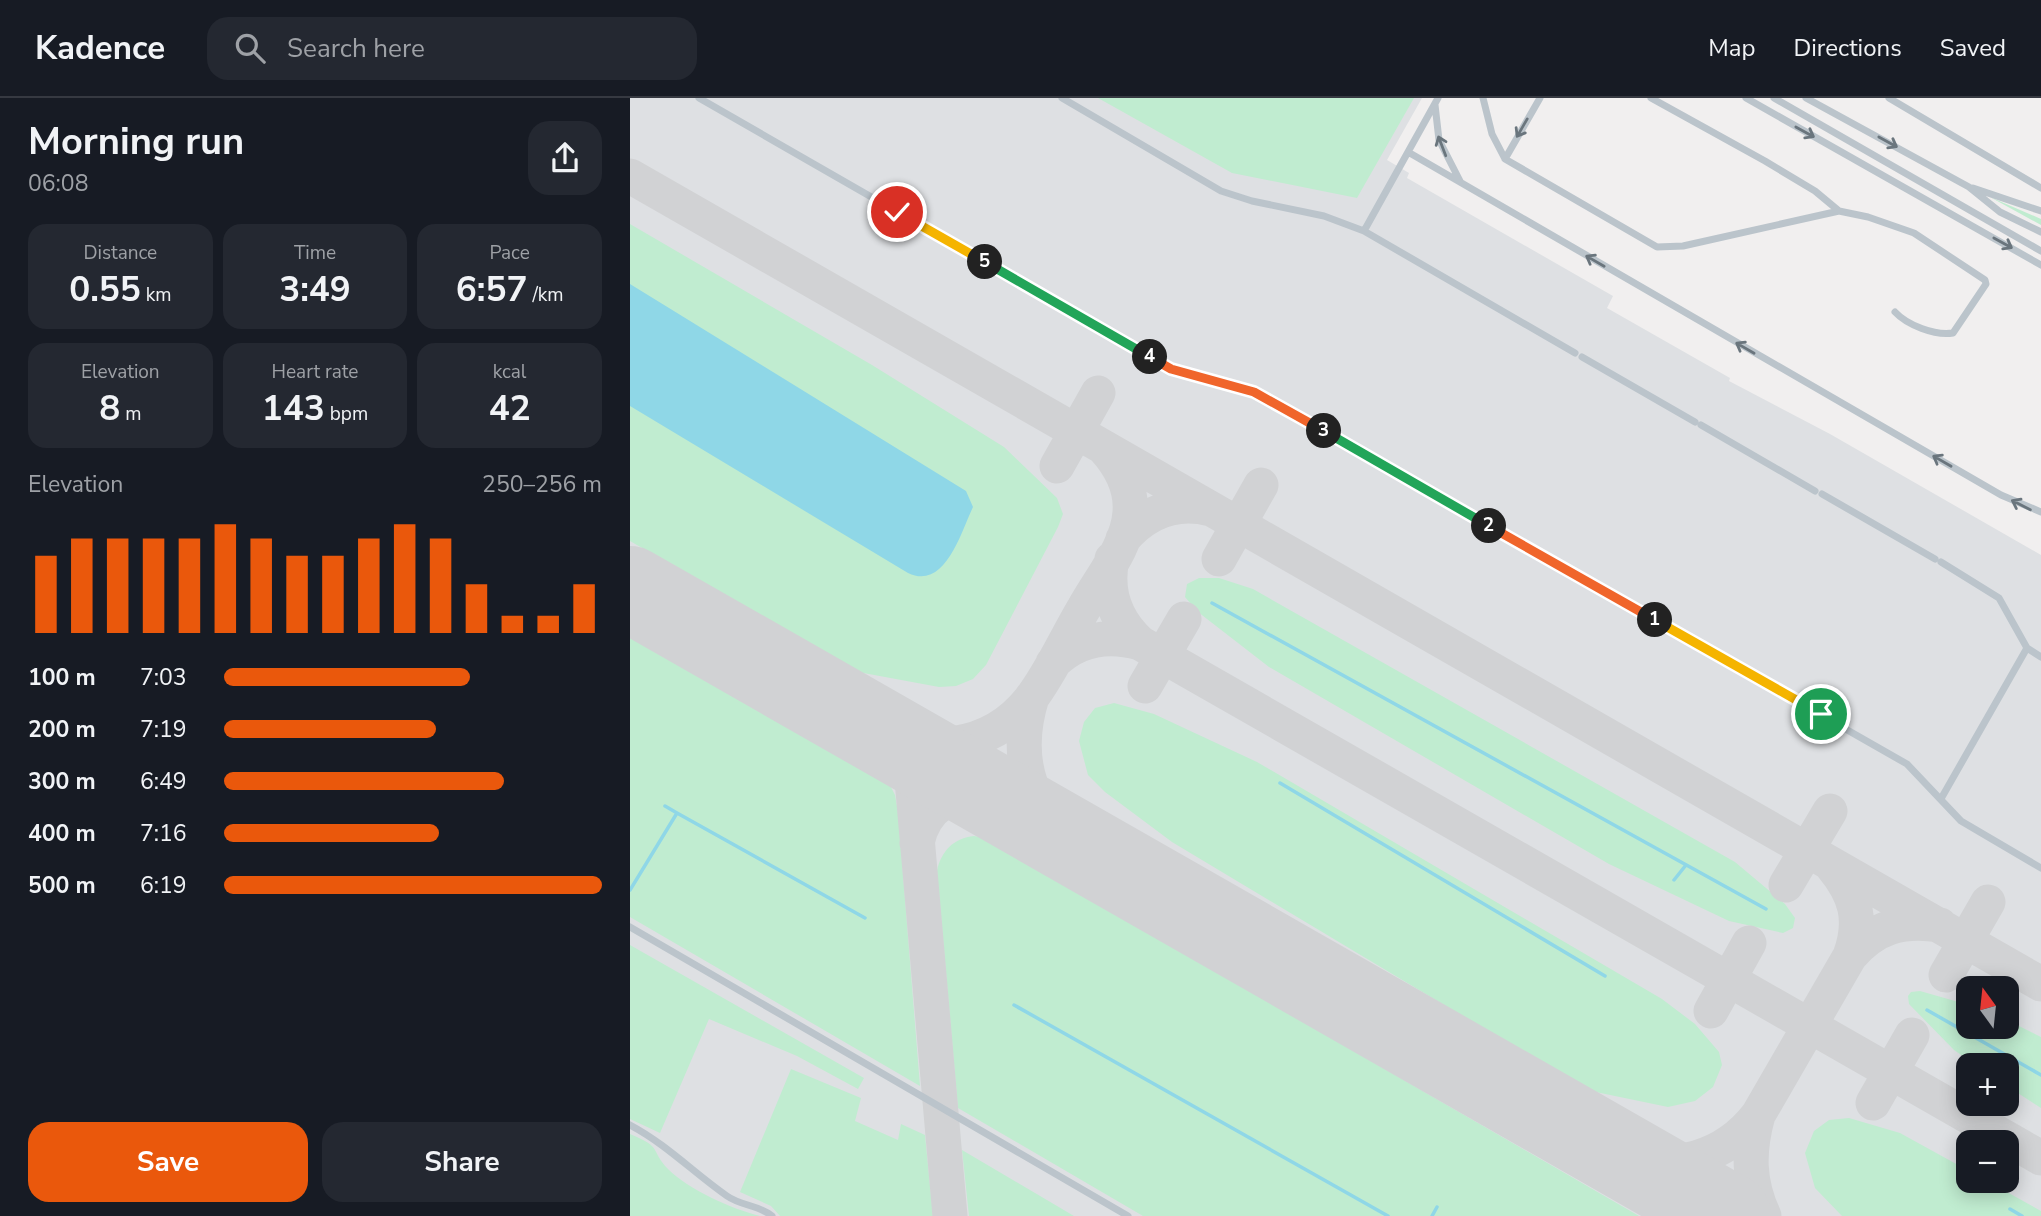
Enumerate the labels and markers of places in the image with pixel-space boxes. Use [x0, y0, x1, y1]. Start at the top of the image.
pin [867, 182, 927, 242]
pin: 5 [968, 244, 1002, 280]
pin: 4 [1133, 340, 1168, 374]
pin: 3 [1306, 414, 1342, 448]
pin: 2 [1472, 508, 1506, 544]
pin: 1 [1637, 602, 1672, 638]
pin [1791, 684, 1851, 744]

